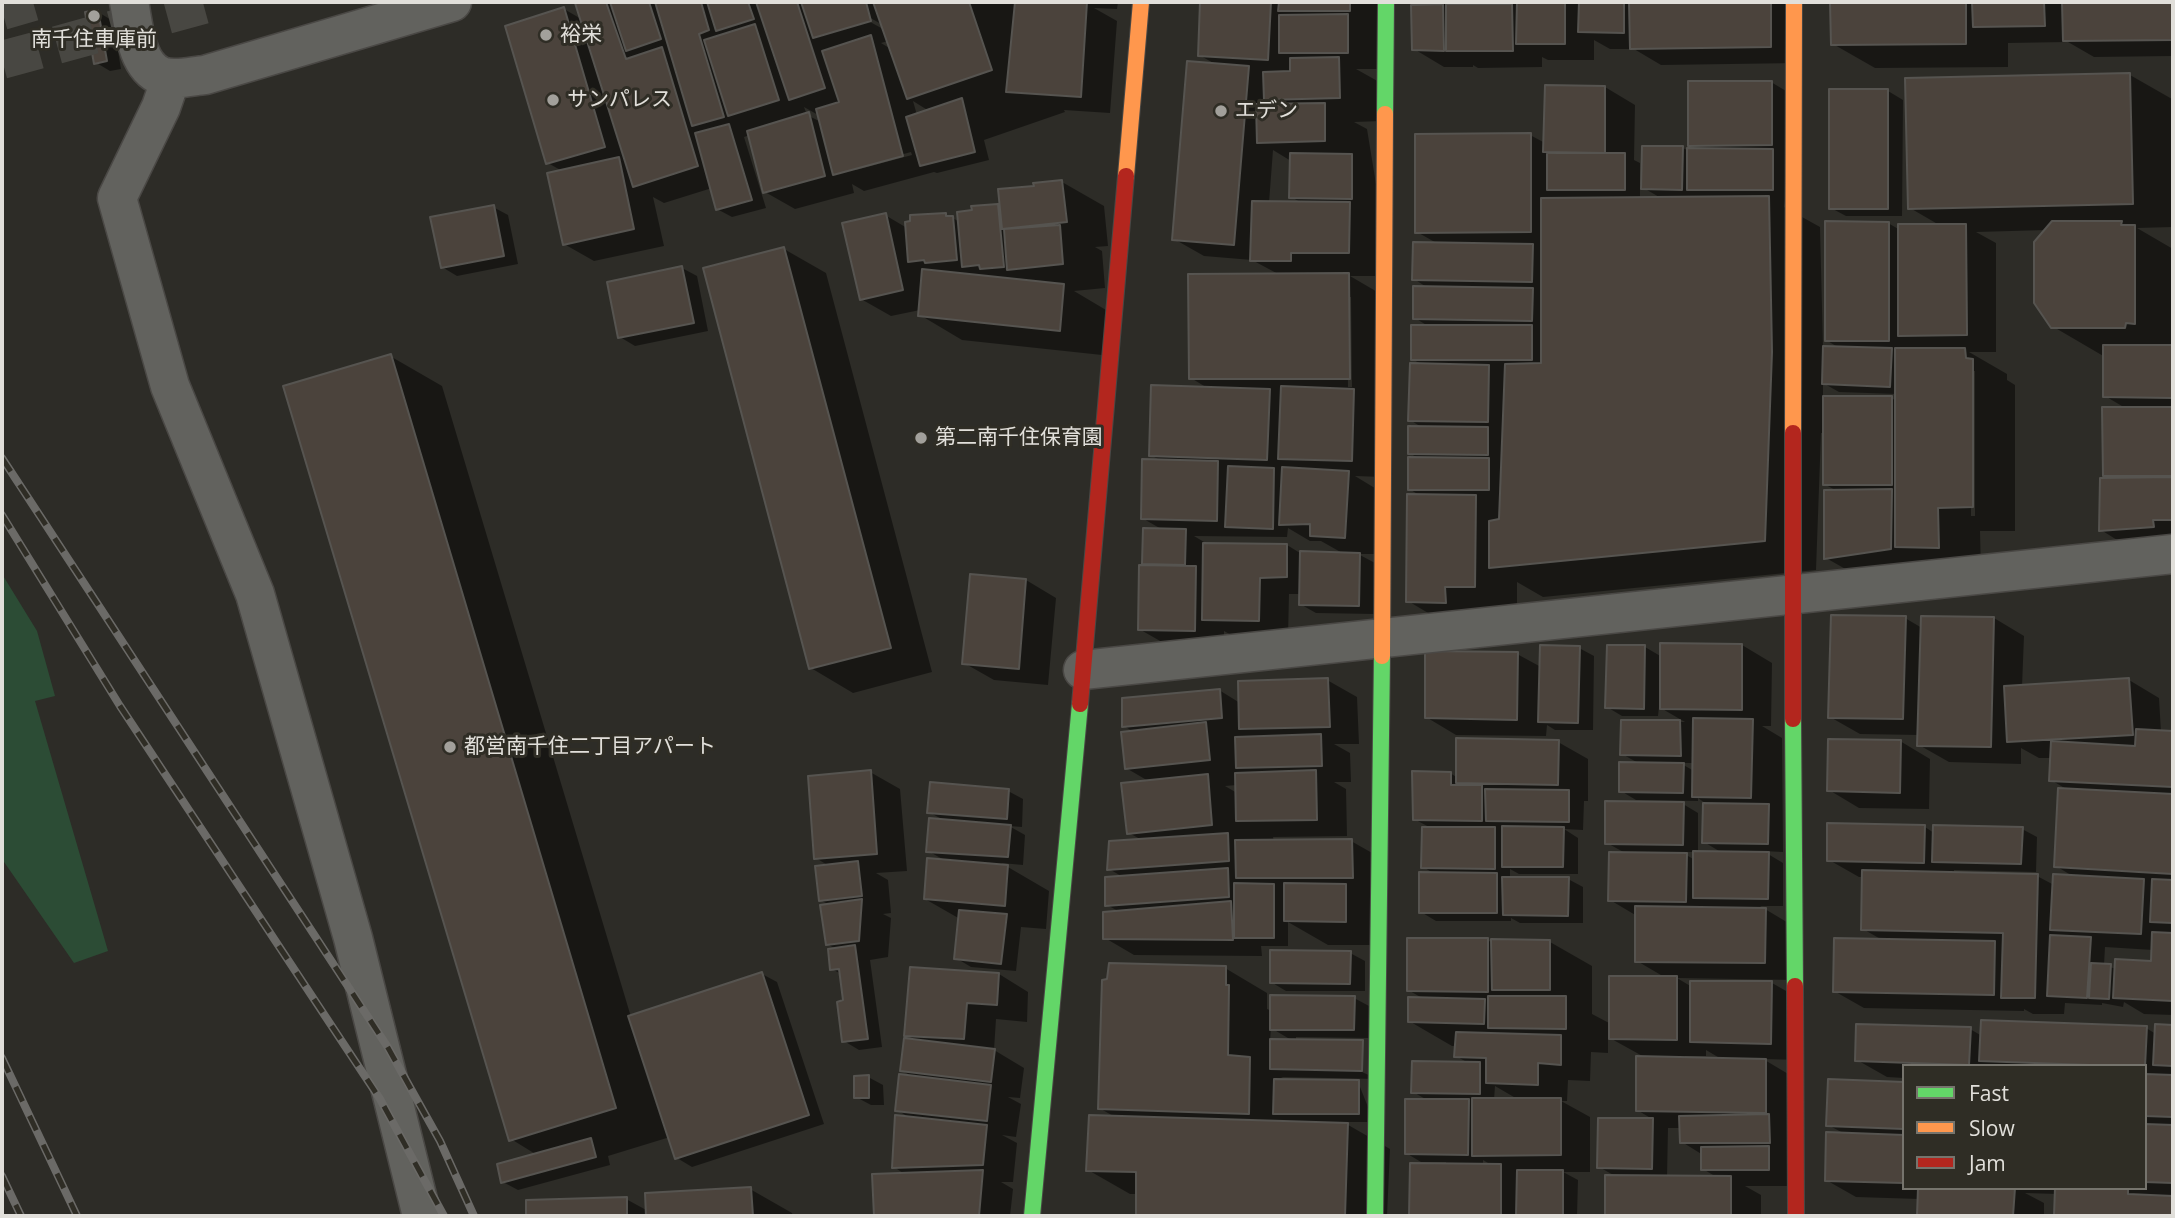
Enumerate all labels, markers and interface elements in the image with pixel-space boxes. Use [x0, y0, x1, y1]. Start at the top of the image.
marker: 南千住車庫前 [86, 8, 102, 24]
place label: 裕栄 [560, 22, 602, 48]
place label: 南千住車庫前 [31, 27, 157, 53]
marker: 裕栄 [538, 27, 554, 43]
place label: サンパレス [567, 87, 672, 113]
marker: サンパレス [545, 92, 561, 108]
place label: エデン [1235, 98, 1298, 124]
marker: エデン [1213, 103, 1229, 119]
place label: 第二南千住保育園 [935, 425, 1103, 451]
marker: 第二南千住保育園 [913, 430, 929, 446]
place label: 都営南千住二丁目アパート [464, 734, 716, 760]
marker: 都営南千住二丁目アパート [442, 739, 458, 755]
legend [1902, 1064, 2147, 1190]
text: Fast [1969, 1079, 2009, 1107]
text: Slow [1969, 1114, 2015, 1142]
text: Jam [1969, 1149, 2006, 1177]

